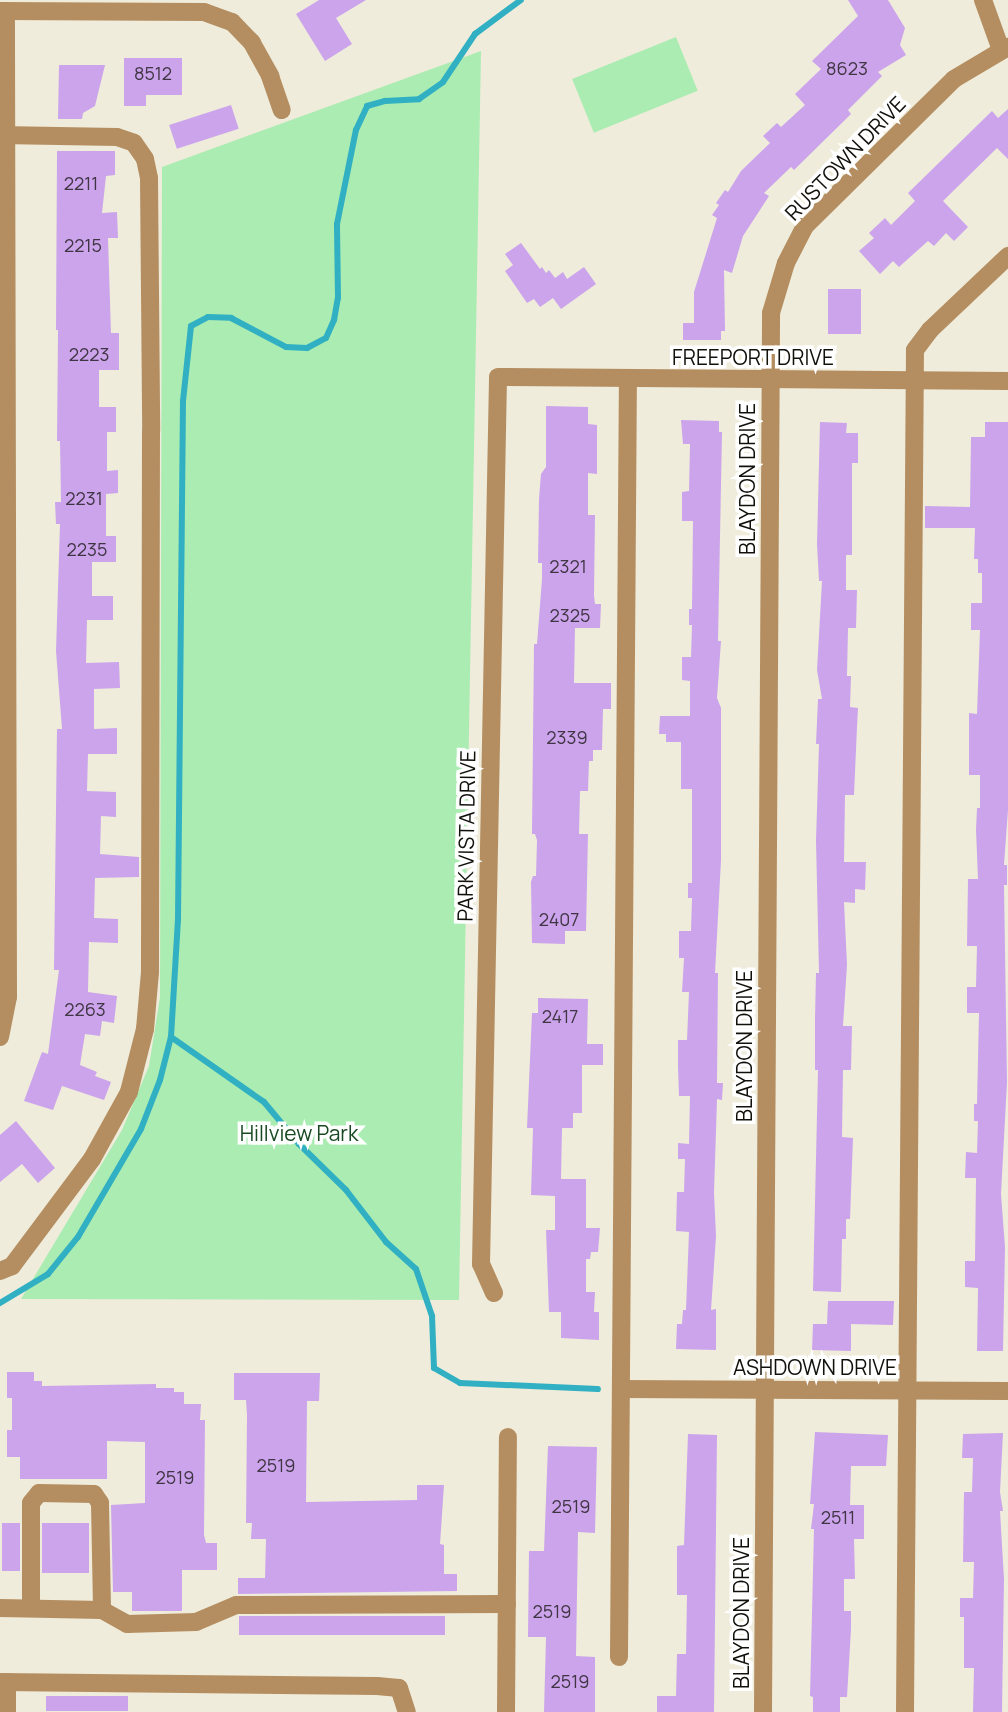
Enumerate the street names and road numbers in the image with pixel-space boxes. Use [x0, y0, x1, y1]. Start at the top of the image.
street label: RUSTOWN DRIVE [779, 91, 911, 225]
street label: FREEPORT DRIVE [672, 344, 834, 370]
street label: BLAYDON DRIVE [734, 403, 760, 555]
street label: PARK VISTA DRIVE [452, 750, 480, 922]
street label: BLAYDON DRIVE [731, 970, 757, 1122]
street label: ASHDOWN DRIVE [733, 1354, 897, 1380]
street label: BLAYDON DRIVE [728, 1537, 754, 1689]

